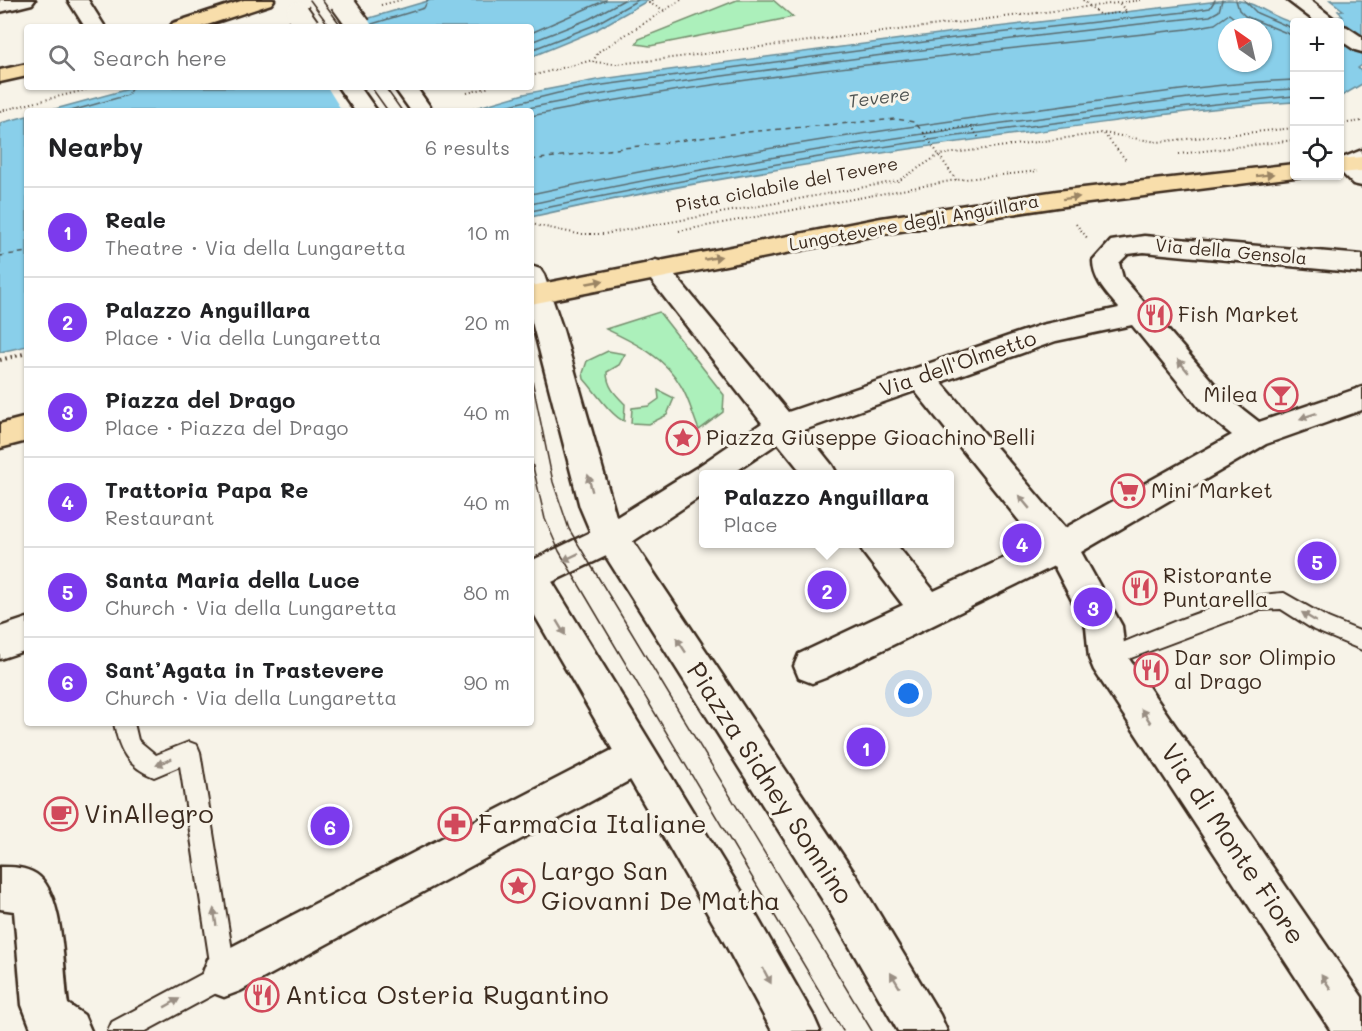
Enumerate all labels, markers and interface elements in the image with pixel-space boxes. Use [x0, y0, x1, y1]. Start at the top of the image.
north arrow [1218, 18, 1272, 72]
map controls [1290, 18, 1344, 180]
button: + [1290, 18, 1344, 72]
search box [24, 24, 534, 90]
icon: search [45, 41, 78, 74]
text: Search here [93, 43, 227, 72]
button: − [1290, 72, 1344, 126]
water label: Tevere [847, 81, 911, 113]
button: locate [1290, 126, 1344, 180]
text: Nearby [48, 130, 143, 164]
text: 6 results [425, 134, 510, 160]
street label: Pista ciclabile del Tevere [674, 151, 900, 217]
one-way arrow [1255, 170, 1274, 180]
street label: Lungotevere degli Anguillara [787, 188, 1041, 256]
one-way arrow [1061, 193, 1080, 202]
text: Reale [105, 205, 166, 234]
text: 1 [63, 219, 72, 245]
text: 10 m [466, 219, 510, 245]
street label: Via della Gensola [1154, 232, 1308, 270]
text: Theatre · Via della Lungaretta [105, 234, 406, 260]
one-way arrow [704, 253, 723, 262]
one-way arrow [585, 276, 604, 286]
text: Palazzo Anguillara [105, 295, 311, 324]
restaurant icon: Fish Market [1137, 297, 1173, 333]
place label: Fish Market [1178, 300, 1299, 327]
text: 2 [62, 309, 73, 335]
text: 20 m [464, 309, 510, 335]
street label: Via dell'Olmetto [876, 323, 1039, 402]
text: Place · Via della Lungaretta [105, 324, 381, 350]
one-way arrow [1177, 359, 1189, 374]
bar icon: Milea [1263, 377, 1299, 413]
place label: Milea [1203, 380, 1258, 407]
text: Piazza del Drago [105, 385, 295, 414]
text: 3 [62, 399, 74, 425]
text: 40 m [464, 399, 510, 425]
one-way arrow [1299, 411, 1317, 421]
text: Place · Piazza del Drago [105, 414, 348, 440]
place icon: Piazza Giuseppe Gioachino Belli [665, 420, 701, 456]
place label: Piazza Giuseppe Gioachino Belli [706, 423, 1036, 450]
popup [699, 470, 954, 548]
supermarket icon: Mini Market [1110, 473, 1146, 509]
one-way arrow [584, 474, 594, 492]
text: Trattoria Papa Re [105, 475, 308, 504]
place label: Mini Market [1151, 476, 1273, 503]
text: Palazzo Anguillara [724, 482, 929, 511]
text: 4 [61, 489, 74, 515]
text: 40 m [464, 489, 510, 515]
one-way arrow [1018, 495, 1031, 510]
text: Restaurant [105, 504, 215, 530]
text: Place [724, 511, 778, 537]
pin: 4 [1002, 520, 1042, 566]
pin: 5 [1298, 538, 1336, 584]
one-way arrow [562, 553, 579, 562]
place label: Ristorante Puntarella [1163, 561, 1272, 612]
text: Santa Maria della Luce [105, 565, 360, 594]
pin: 2 [808, 568, 846, 612]
restaurant icon: Ristorante Puntarella [1122, 570, 1158, 606]
text: 5 [62, 579, 73, 605]
text: 80 m [463, 579, 510, 605]
pin: 3 [1074, 584, 1112, 630]
text: Church · Via della Lungaretta [105, 594, 397, 620]
one-way arrow [1301, 611, 1317, 622]
one-way arrow [556, 620, 566, 637]
one-way arrow [675, 637, 686, 653]
place label: Dar sor Olimpio al Drago [1174, 643, 1336, 694]
restaurant icon: Dar sor Olimpio al Drago [1133, 652, 1169, 688]
text: Sant’Agata in Trastevere [105, 655, 384, 684]
street label: Piazza Sidney Sonnino [680, 655, 862, 910]
text: 6 [61, 669, 74, 695]
text: 90 m [464, 669, 510, 695]
your location [894, 679, 923, 708]
text: Church · Via della Lungaretta [105, 684, 397, 710]
one-way arrow [1140, 709, 1152, 725]
pin: 1 [846, 724, 886, 770]
street label: Via di Monte Fiore [1154, 736, 1314, 951]
one-way arrow [154, 757, 172, 767]
cafe icon: VinAllegro [43, 796, 79, 832]
place label: VinAllegro [84, 796, 214, 830]
pin: 6 [310, 804, 350, 848]
pharmacy icon: Farmacia Italiane [437, 806, 473, 842]
place label: Farmacia Italiane [478, 806, 707, 840]
place label: Largo San Giovanni De Matha [541, 853, 780, 917]
place icon: Largo San Giovanni De Matha [500, 868, 536, 904]
one-way arrow [210, 907, 219, 926]
one-way arrow [762, 967, 772, 984]
one-way arrow [889, 972, 900, 988]
one-way arrow [1320, 975, 1332, 991]
restaurant icon: Antica Osteria Rugantino [244, 977, 280, 1013]
place label: Antica Osteria Rugantino [285, 977, 609, 1011]
one-way arrow [164, 998, 181, 1008]

